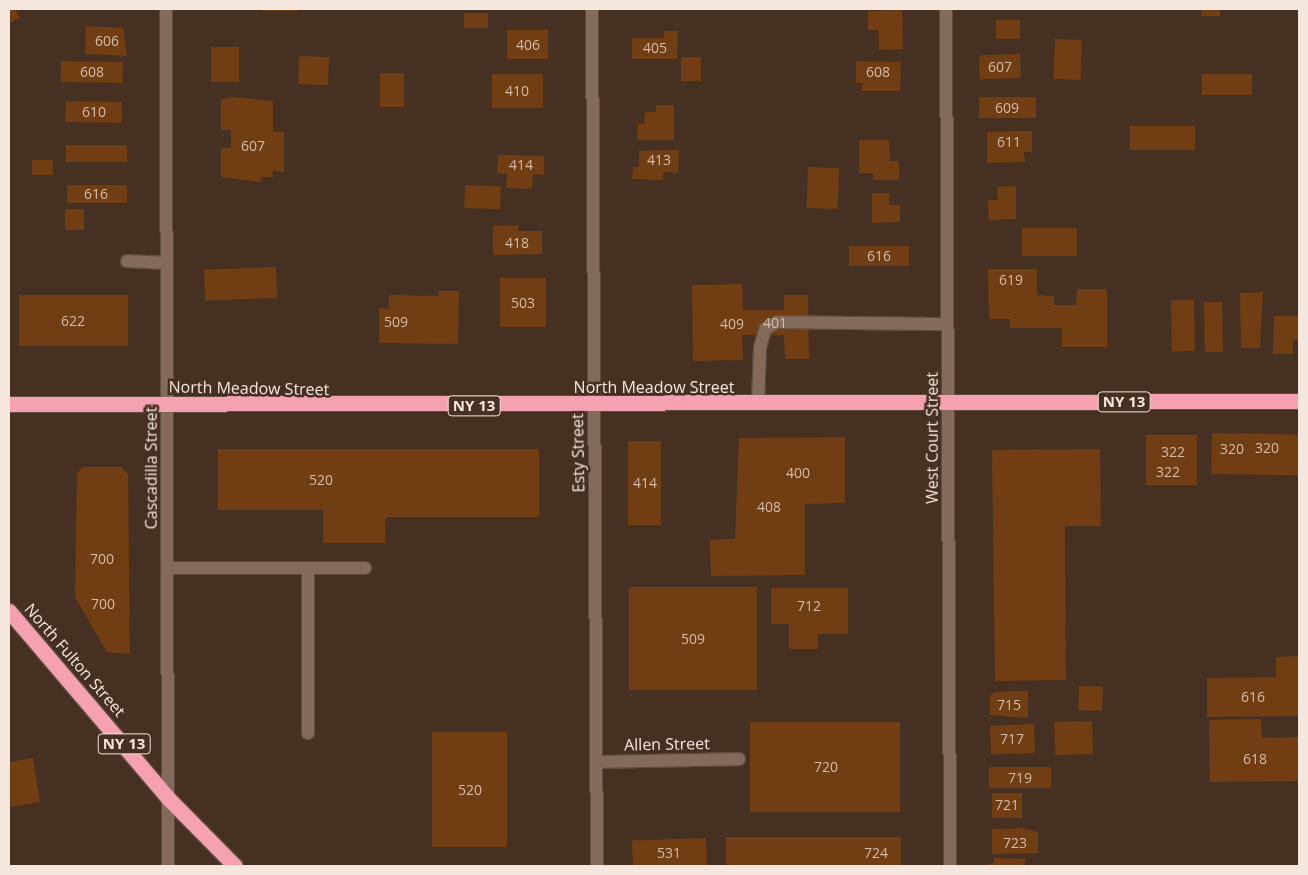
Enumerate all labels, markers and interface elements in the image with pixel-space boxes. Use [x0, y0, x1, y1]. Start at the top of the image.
house number: 606 [95, 33, 119, 49]
house number: 406 [516, 37, 540, 53]
house number: 405 [643, 40, 667, 56]
house number: 607 [988, 59, 1012, 75]
house number: 608 [80, 64, 104, 80]
house number: 608 [866, 64, 890, 80]
house number: 410 [505, 83, 529, 99]
house number: 609 [995, 100, 1019, 116]
house number: 610 [82, 104, 106, 120]
house number: 611 [997, 134, 1021, 150]
house number: 607 [241, 138, 265, 154]
house number: 413 [647, 152, 671, 168]
house number: 414 [509, 157, 533, 173]
house number: 616 [84, 186, 108, 202]
house number: 418 [505, 235, 529, 251]
house number: 616 [867, 248, 891, 264]
house number: 619 [999, 272, 1023, 288]
house number: 503 [511, 295, 535, 311]
house number: 622 [61, 313, 85, 329]
house number: 509 [384, 314, 408, 330]
house number: 401 [763, 315, 787, 331]
house number: 409 [720, 316, 744, 332]
street label: West Court Street [922, 372, 942, 504]
street label: North Meadow Street [168, 377, 330, 399]
street label: North Meadow Street [574, 377, 734, 397]
road number: NY 13 [1096, 390, 1152, 414]
road number: NY 13 [446, 394, 502, 418]
street label: Cascadilla Street [141, 407, 161, 529]
street label: Esty Street [568, 413, 588, 493]
house number: 320 [1255, 440, 1279, 456]
house number: 320 [1220, 441, 1244, 457]
house number: 322 [1161, 444, 1185, 460]
house number: 322 [1156, 464, 1180, 480]
house number: 400 [786, 465, 810, 481]
house number: 520 [309, 472, 333, 488]
house number: 414 [633, 475, 657, 491]
house number: 408 [757, 499, 781, 515]
house number: 700 [90, 551, 114, 567]
house number: 700 [91, 596, 115, 612]
house number: 712 [797, 598, 821, 614]
street label: North Fulton Street [21, 599, 129, 721]
house number: 509 [681, 631, 705, 647]
house number: 616 [1241, 689, 1265, 705]
house number: 715 [997, 697, 1021, 713]
house number: 717 [1000, 731, 1024, 747]
road number: NY 13 [96, 732, 152, 756]
street label: Allen Street [624, 734, 710, 754]
house number: 618 [1243, 751, 1267, 767]
house number: 720 [814, 759, 838, 775]
house number: 719 [1008, 770, 1032, 786]
house number: 520 [458, 782, 482, 798]
house number: 721 [995, 797, 1019, 813]
house number: 723 [1003, 835, 1027, 851]
house number: 531 [657, 845, 681, 861]
house number: 724 [864, 845, 888, 861]

